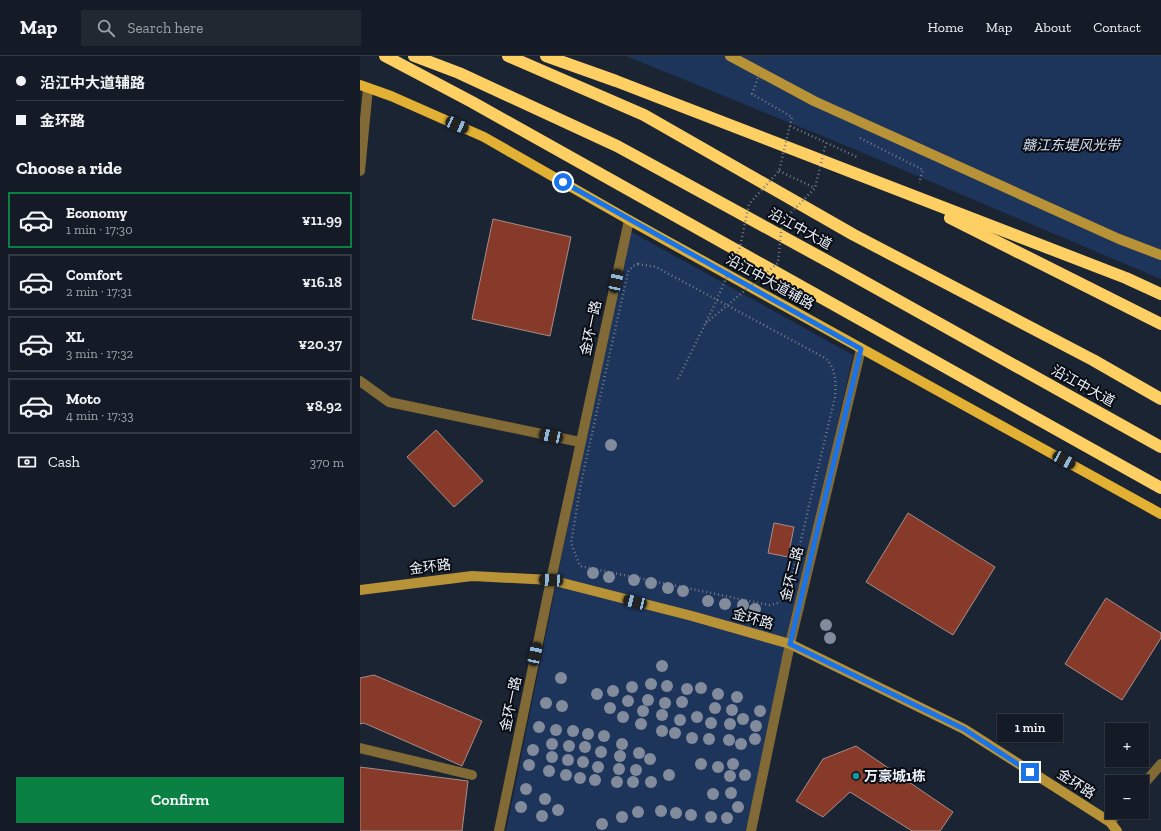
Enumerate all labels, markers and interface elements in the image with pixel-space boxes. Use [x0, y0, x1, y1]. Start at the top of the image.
search box [81, 10, 361, 46]
text: Map [20, 16, 57, 39]
icon: search [95, 17, 117, 39]
text: Search here [127, 19, 203, 37]
text: Home [928, 19, 964, 36]
text: Map [986, 19, 1012, 36]
text: About [1034, 19, 1071, 36]
text: Contact [1093, 19, 1141, 36]
text: 沿江中大道辅路 [40, 74, 145, 92]
text: 金环路 [40, 112, 85, 130]
car [444, 115, 470, 135]
park label: 赣江东堤风光带 [1022, 137, 1122, 154]
text: Choose a ride [16, 157, 122, 179]
route start [554, 173, 572, 191]
icon: car [18, 202, 54, 238]
text: Economy [66, 204, 127, 222]
street label: 沿江中大道 [765, 205, 835, 253]
text: ¥11.99 [302, 211, 342, 229]
text: 1 min · 17:30 [66, 222, 133, 237]
street label: 沿江中大道辅路 [723, 251, 817, 313]
icon: car [18, 264, 54, 300]
text: Comfort [66, 266, 122, 284]
car [608, 268, 624, 294]
text: ¥16.18 [302, 273, 342, 291]
text: 2 min · 17:31 [66, 284, 132, 299]
street label: 金环一路 [577, 299, 605, 357]
icon: car [18, 326, 54, 362]
text: XL [66, 328, 84, 346]
text: ¥20.37 [298, 335, 342, 353]
text: 3 min · 17:32 [66, 346, 133, 361]
street label: 沿江中大道 [1048, 362, 1118, 410]
icon: car [18, 388, 54, 424]
text: Moto [66, 390, 101, 408]
text: ¥8.92 [306, 397, 342, 415]
text: 4 min · 17:33 [66, 408, 134, 423]
car [538, 428, 564, 444]
car [1051, 449, 1077, 471]
icon: cash [16, 451, 38, 473]
text: Cash [48, 453, 80, 471]
text: 370 m [310, 455, 344, 470]
street label: 金环二路 [777, 545, 807, 603]
street label: 金环路 [408, 556, 452, 578]
car [539, 573, 563, 587]
car [622, 593, 648, 611]
street label: 金环路 [730, 605, 776, 633]
car [527, 641, 543, 667]
street label: 金环一路 [497, 675, 525, 733]
callout: 1 min [997, 714, 1063, 742]
text: 1 min [1015, 720, 1045, 735]
map controls [1105, 723, 1149, 819]
button: + [1105, 723, 1149, 767]
route end [1021, 763, 1039, 781]
street label: 金环路 [1054, 765, 1098, 803]
place label: 万豪城1栋 [864, 768, 926, 785]
marker: 万豪城1栋 [851, 771, 861, 781]
button: − [1105, 775, 1149, 819]
button: Confirm [16, 777, 344, 823]

